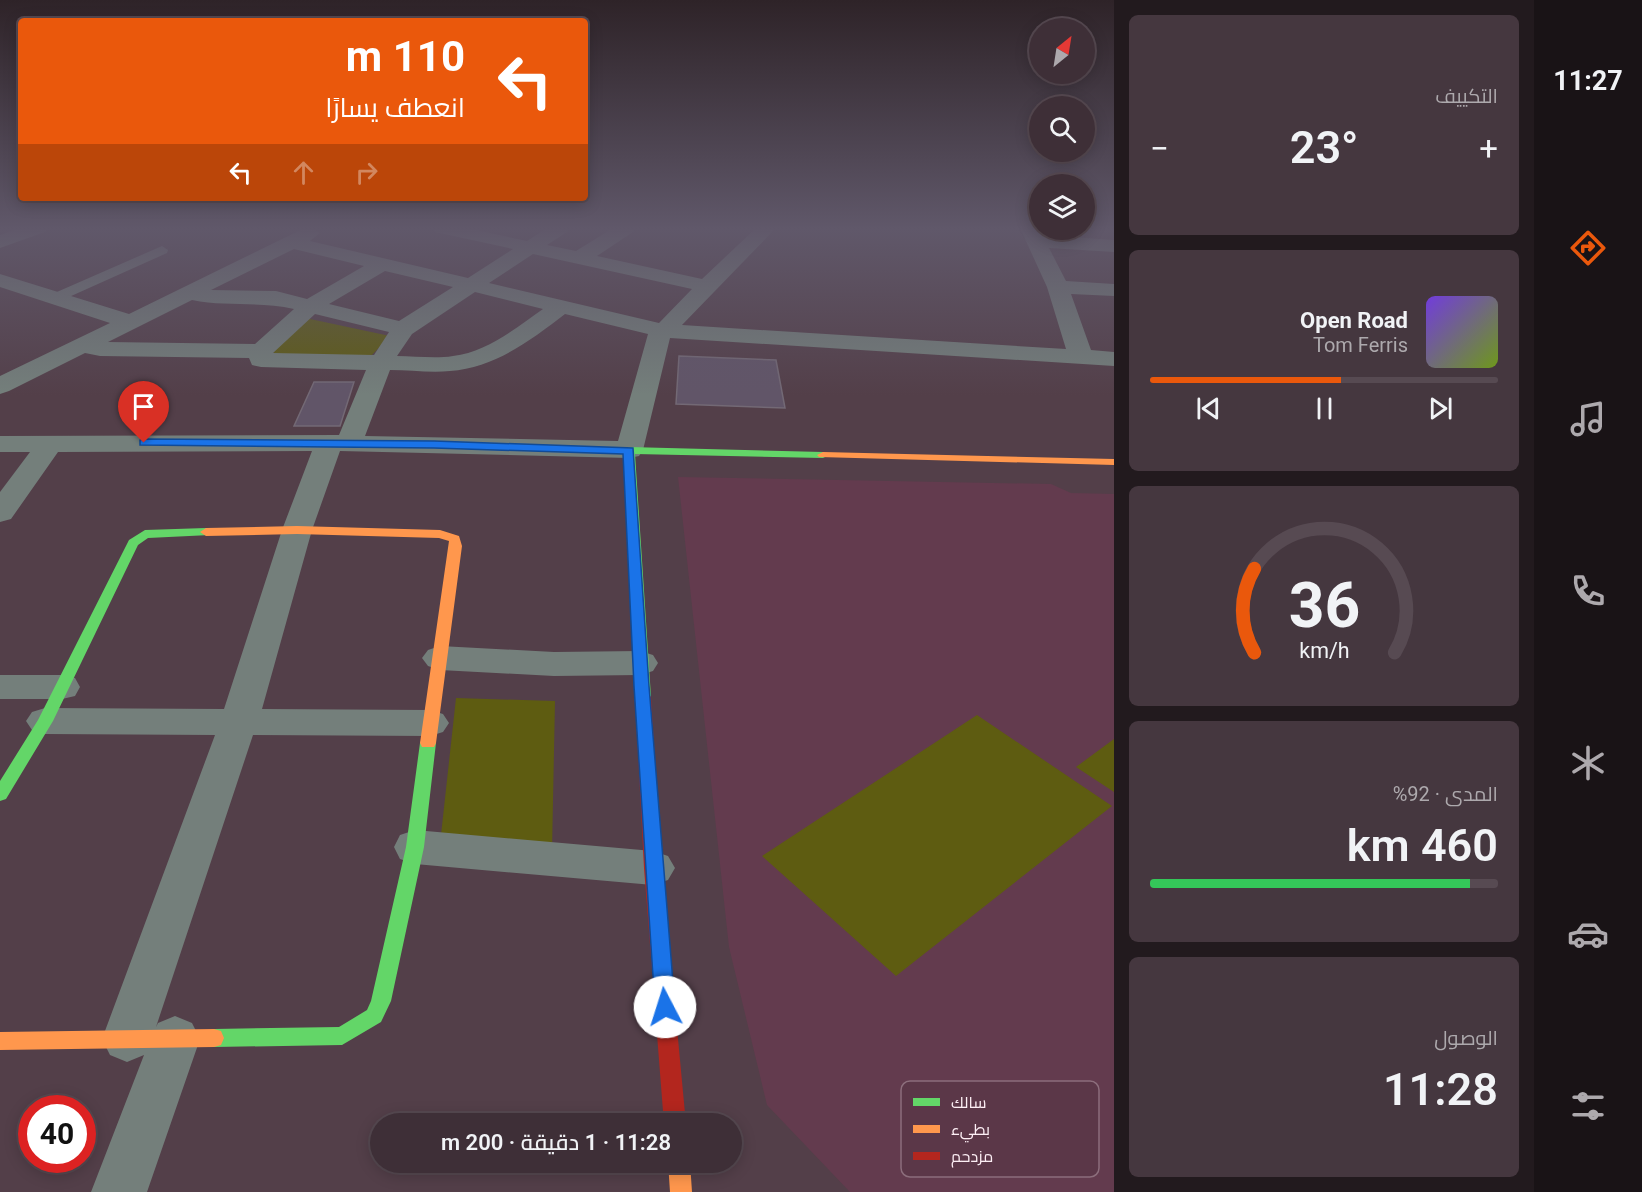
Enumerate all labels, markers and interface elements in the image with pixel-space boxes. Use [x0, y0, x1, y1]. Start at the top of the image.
north arrow [1029, 18, 1095, 84]
map controls [1029, 18, 1095, 240]
text: 110 m [346, 32, 465, 81]
icon: left [486, 42, 564, 120]
text: 11:27 [1553, 65, 1623, 97]
text: التكييف [1435, 84, 1498, 108]
text: انعطف يسارًا [325, 92, 465, 124]
button: search [1029, 96, 1095, 162]
text: 23° [1290, 121, 1358, 174]
text: − [1150, 129, 1169, 168]
text: + [1479, 129, 1498, 168]
icon: left [224, 156, 257, 189]
icon: ahead [287, 156, 320, 189]
icon: right [350, 156, 383, 189]
button: layers [1029, 174, 1095, 240]
icon: directions [1567, 227, 1609, 269]
text: Open Road [1300, 308, 1408, 333]
text: Tom Ferris [1313, 333, 1408, 357]
pin [118, 381, 169, 443]
icon: arrive [127, 390, 160, 423]
icon: previous [1192, 392, 1225, 425]
icon: pause [1308, 392, 1341, 425]
icon: next [1424, 392, 1457, 425]
icon: music [1567, 398, 1609, 440]
text: 36 [1288, 569, 1360, 642]
icon: phone [1567, 570, 1609, 612]
text: km/h [1299, 638, 1349, 663]
icon: climate [1567, 742, 1609, 784]
text: المدى · 92% [1393, 782, 1498, 806]
text: 460 km [1347, 819, 1498, 872]
icon: car [1567, 913, 1609, 955]
position arrow [633, 975, 697, 1039]
text: الوصول [1434, 1026, 1498, 1050]
text: 11:28 [1383, 1063, 1498, 1116]
legend [901, 1081, 1099, 1177]
icon: filters [1567, 1085, 1609, 1127]
text: سالك [951, 1093, 986, 1112]
speed limit sign: 40 [18, 1095, 96, 1173]
text: بطيء [951, 1120, 990, 1143]
text: 11:28 · 1 دقيقة · 200 m [441, 1130, 671, 1155]
text: مزدحم [951, 1147, 993, 1168]

